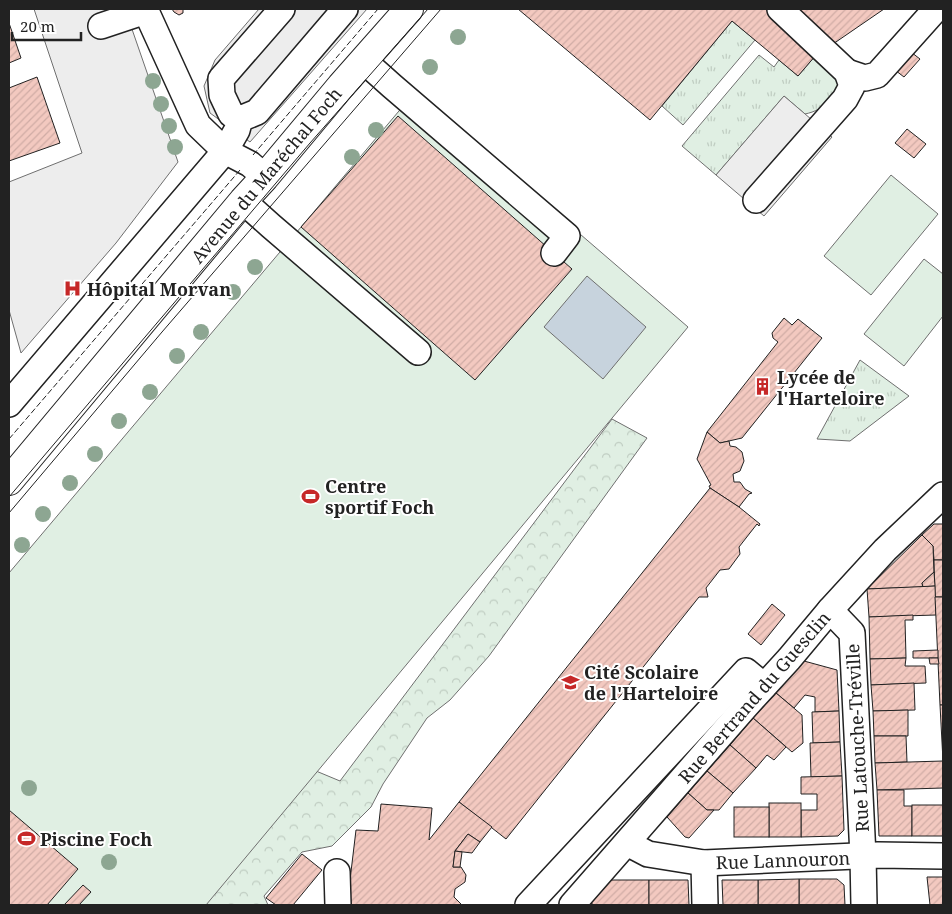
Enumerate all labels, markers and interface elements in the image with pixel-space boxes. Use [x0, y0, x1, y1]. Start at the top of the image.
scale bar [12, 10, 81, 42]
text: 20 m [20, 16, 55, 36]
street label: Avenue du Maréchal Foch [185, 82, 347, 268]
place label: Hôpital Morvan [87, 277, 231, 301]
hospital icon: Hôpital Morvan [63, 279, 83, 299]
place label: Lycée de l'Harteloire [777, 365, 885, 410]
building icon: Lycée de l'Harteloire [753, 377, 773, 397]
place label: Centre sportif Foch [325, 474, 434, 519]
sports icon: Centre sportif Foch [301, 486, 321, 506]
street label: Rue Bertrand du Guesclin [673, 606, 836, 788]
street label: Rue Latouche-Tréville [840, 643, 874, 833]
place label: Cité Scolaire de l'Harteloire [584, 660, 718, 705]
school or university icon: Cité Scolaire de l'Harteloire [560, 672, 580, 692]
place label: Piscine Foch [40, 827, 152, 851]
sports icon: Piscine Foch [16, 829, 36, 849]
street label: Rue Lannouron [715, 846, 851, 874]

